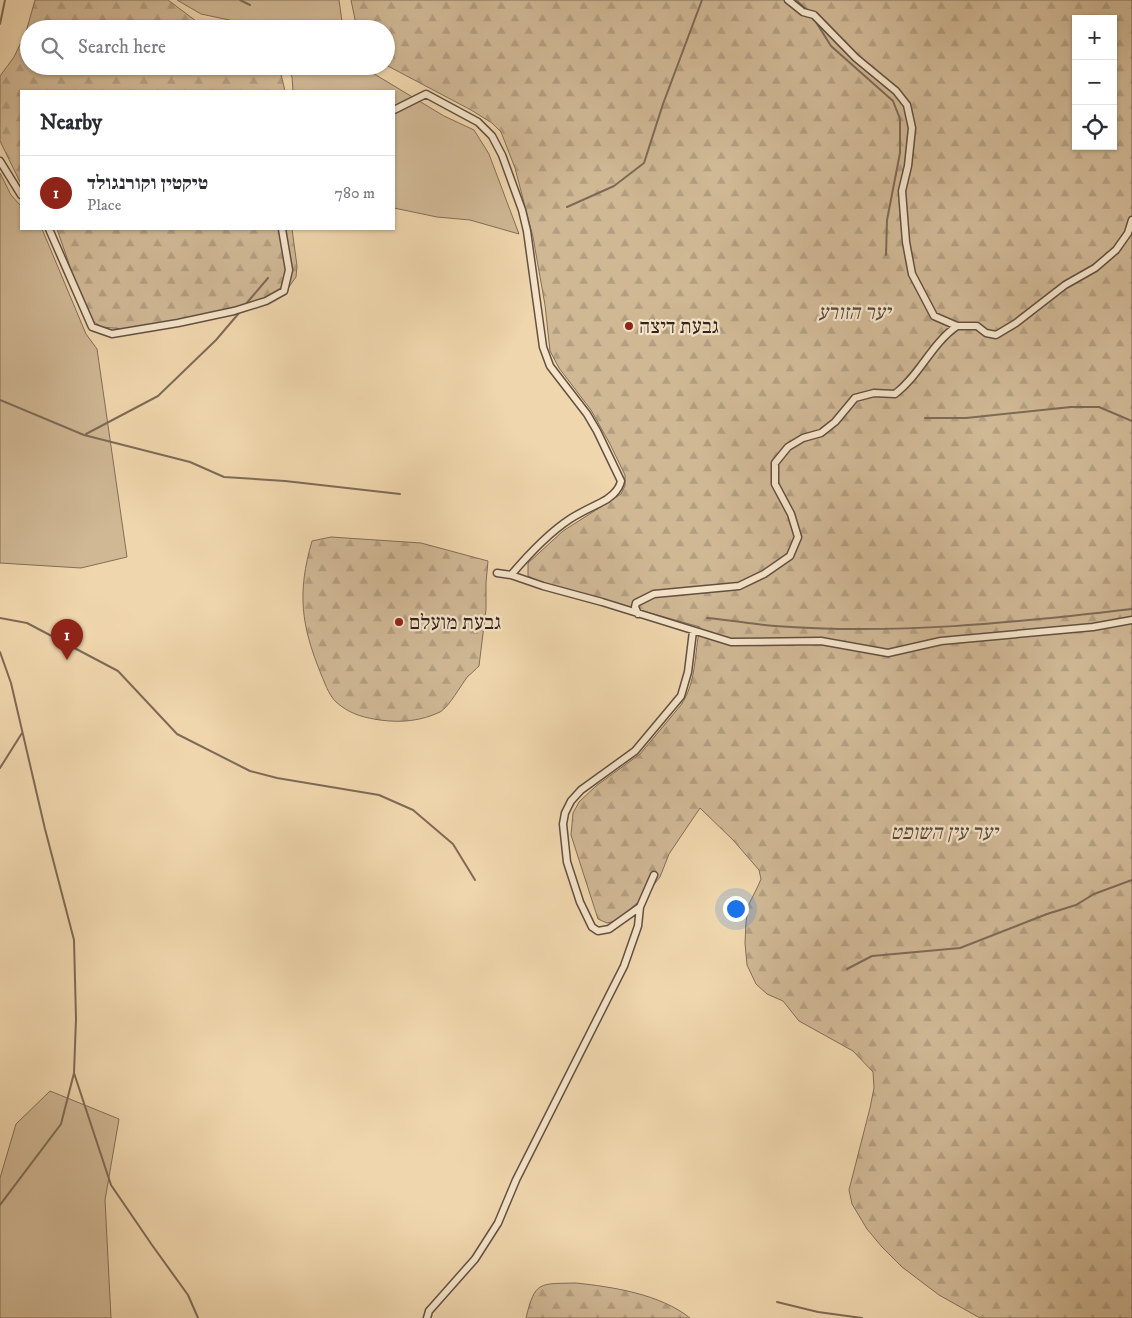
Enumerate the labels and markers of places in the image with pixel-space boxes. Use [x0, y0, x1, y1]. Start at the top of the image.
place label: גבעת דיצה [639, 314, 719, 340]
marker: גבעת דיצה [623, 320, 635, 332]
place label: גבעת מועלם [409, 610, 501, 636]
marker: גבעת מועלם [393, 616, 405, 628]
pin: 1 [51, 619, 83, 660]

